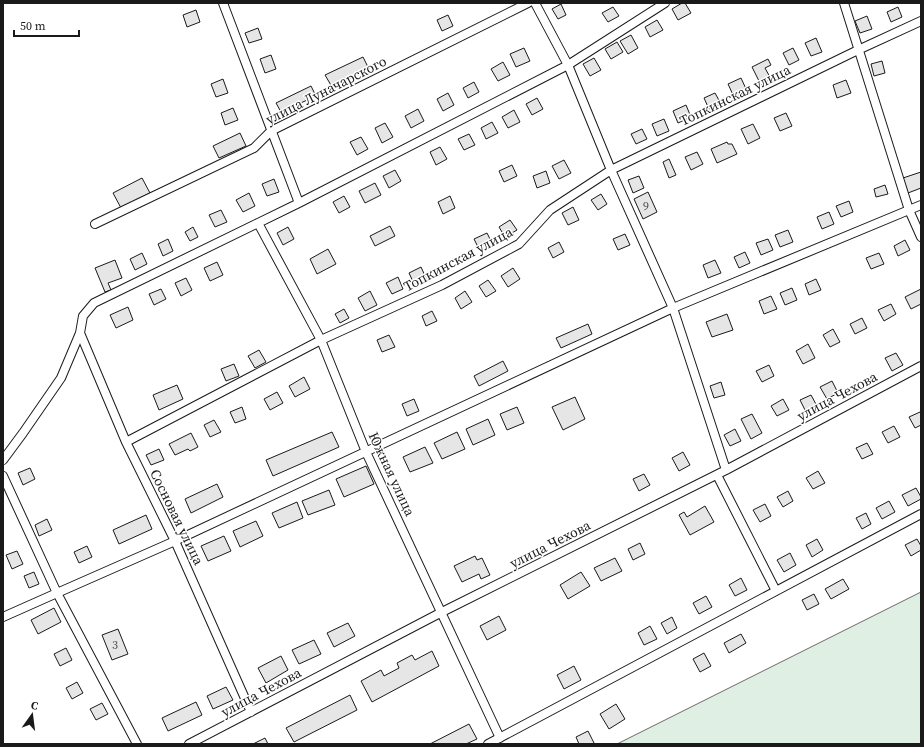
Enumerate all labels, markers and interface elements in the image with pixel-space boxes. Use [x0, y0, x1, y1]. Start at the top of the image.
scale bar [14, 12, 79, 38]
text: 50 m [20, 18, 46, 34]
street label: улица Луначарского [262, 51, 390, 129]
street label: Топкинская улица [676, 59, 795, 131]
house number: 9 [643, 198, 649, 214]
street label: Топкинская улица [400, 221, 517, 296]
street label: улица Чехова [793, 366, 882, 426]
street label: Южная улица [364, 429, 421, 520]
street label: Сосновая улица [145, 466, 209, 569]
street label: улица Чехова [506, 515, 595, 573]
house number: 3 [112, 637, 118, 653]
street label: улица Чехова [217, 662, 306, 722]
north arrow [12, 695, 52, 735]
text: С [29, 698, 40, 714]

